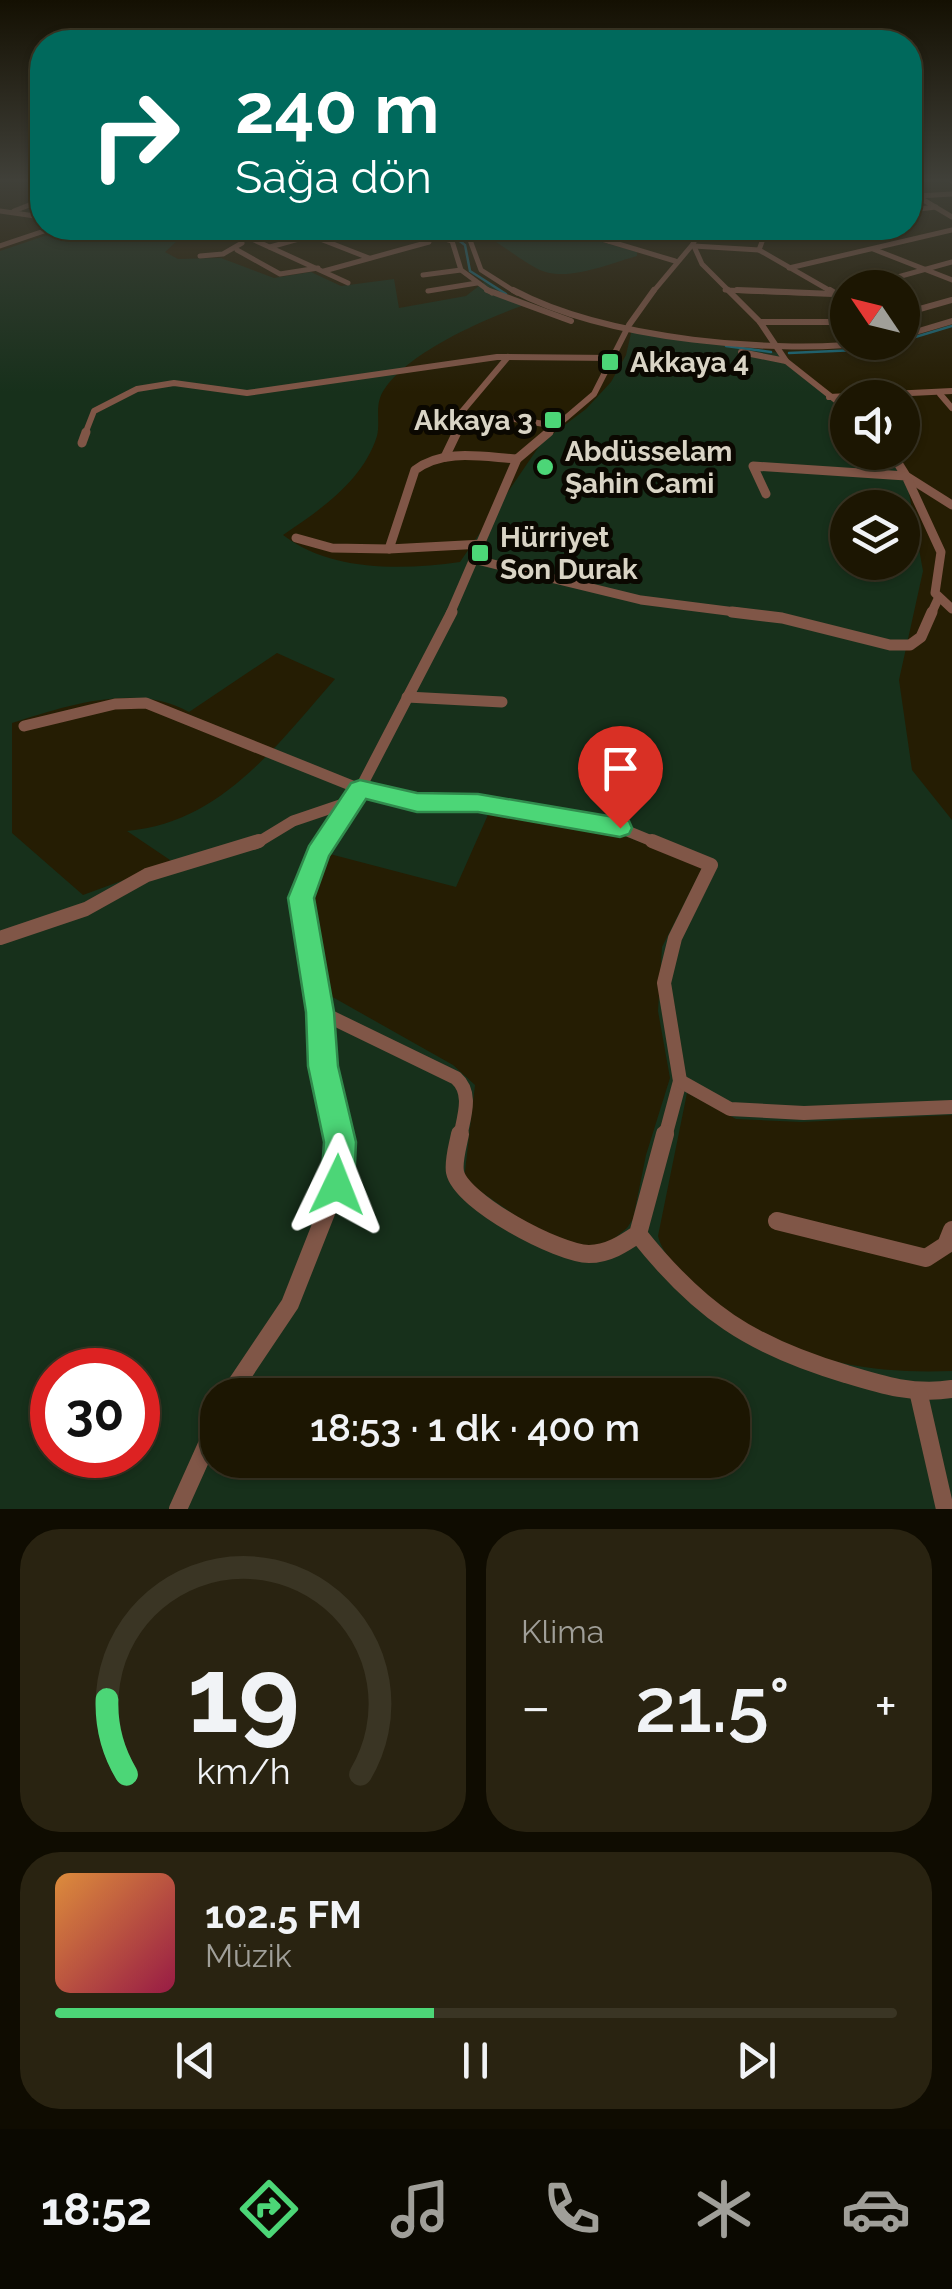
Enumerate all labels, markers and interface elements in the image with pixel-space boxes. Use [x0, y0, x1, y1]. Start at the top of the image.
text: 240 m [235, 67, 439, 149]
icon: right [70, 70, 200, 200]
text: Sağa dön [235, 151, 432, 204]
north arrow [830, 270, 920, 360]
map controls [830, 270, 920, 580]
place label: Akkaya 4 [630, 346, 749, 379]
marker: Akkaya 4 [599, 351, 621, 373]
button: sound [830, 380, 920, 470]
place label: Akkaya 3 [414, 404, 533, 437]
marker: Akkaya 3 [542, 409, 564, 431]
place label: Abdüsselam Şahin Cami [565, 435, 732, 500]
marker: Abdüsselam Şahin Cami [534, 456, 556, 478]
button: layers [830, 490, 920, 580]
place label: Hürriyet Son Durak [500, 521, 638, 586]
marker: Hürriyet Son Durak [469, 542, 491, 564]
pin [578, 726, 663, 829]
icon: arrive [593, 741, 648, 796]
position arrow [285, 1133, 389, 1237]
speed limit sign: 30 [30, 1348, 160, 1478]
text: 18:53 · 1 dk · 400 m [310, 1405, 640, 1450]
text: Klima [521, 1613, 604, 1650]
text: 19 [187, 1634, 299, 1756]
text: 21.5° [635, 1661, 790, 1750]
text: − [521, 1674, 551, 1739]
text: + [874, 1674, 897, 1739]
text: km/h [196, 1750, 290, 1792]
text: 102.5 FM [205, 1892, 362, 1937]
text: Müzik [205, 1937, 292, 1974]
icon: previous [168, 2033, 223, 2088]
icon: pause [448, 2033, 503, 2088]
icon: next [729, 2033, 784, 2088]
icon: directions [234, 2174, 304, 2244]
icon: music [385, 2174, 455, 2244]
icon: phone [537, 2174, 607, 2244]
icon: climate [689, 2174, 759, 2244]
icon: car [841, 2174, 911, 2244]
text: 18:52 [41, 2183, 152, 2236]

